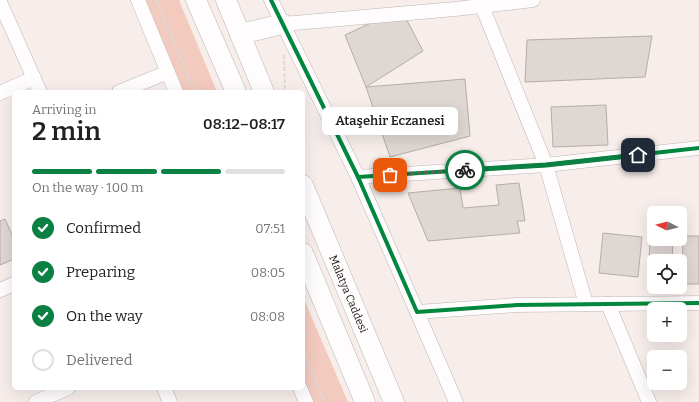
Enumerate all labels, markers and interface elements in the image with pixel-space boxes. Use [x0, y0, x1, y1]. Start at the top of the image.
text: Arriving in [32, 102, 97, 117]
callout: Ataşehir Eczanesi [322, 107, 458, 135]
text: Ataşehir Eczanesi [335, 113, 445, 128]
text: 08:12–08:17 [203, 115, 285, 133]
text: 2 min [32, 116, 101, 147]
pin [621, 138, 655, 172]
icon: home [627, 144, 649, 166]
courier [445, 150, 485, 190]
pin [373, 158, 407, 192]
icon: bike [454, 159, 476, 181]
icon: bag [379, 164, 401, 186]
text: On the way · 100 m [32, 180, 143, 195]
north arrow [647, 206, 687, 246]
map controls [647, 206, 687, 390]
icon: check [32, 217, 54, 239]
text: Confirmed [66, 219, 141, 237]
text: 07:51 [255, 221, 285, 236]
street label: Malatya Caddesi [326, 253, 370, 335]
button: locate [647, 254, 687, 294]
icon: check [32, 261, 54, 283]
text: Preparing [66, 263, 135, 281]
text: 08:05 [251, 265, 285, 280]
button: + [647, 302, 687, 342]
icon: check [32, 305, 54, 327]
text: On the way [66, 307, 143, 325]
text: 08:08 [250, 309, 285, 324]
button: − [647, 350, 687, 390]
text: Delivered [66, 351, 133, 369]

